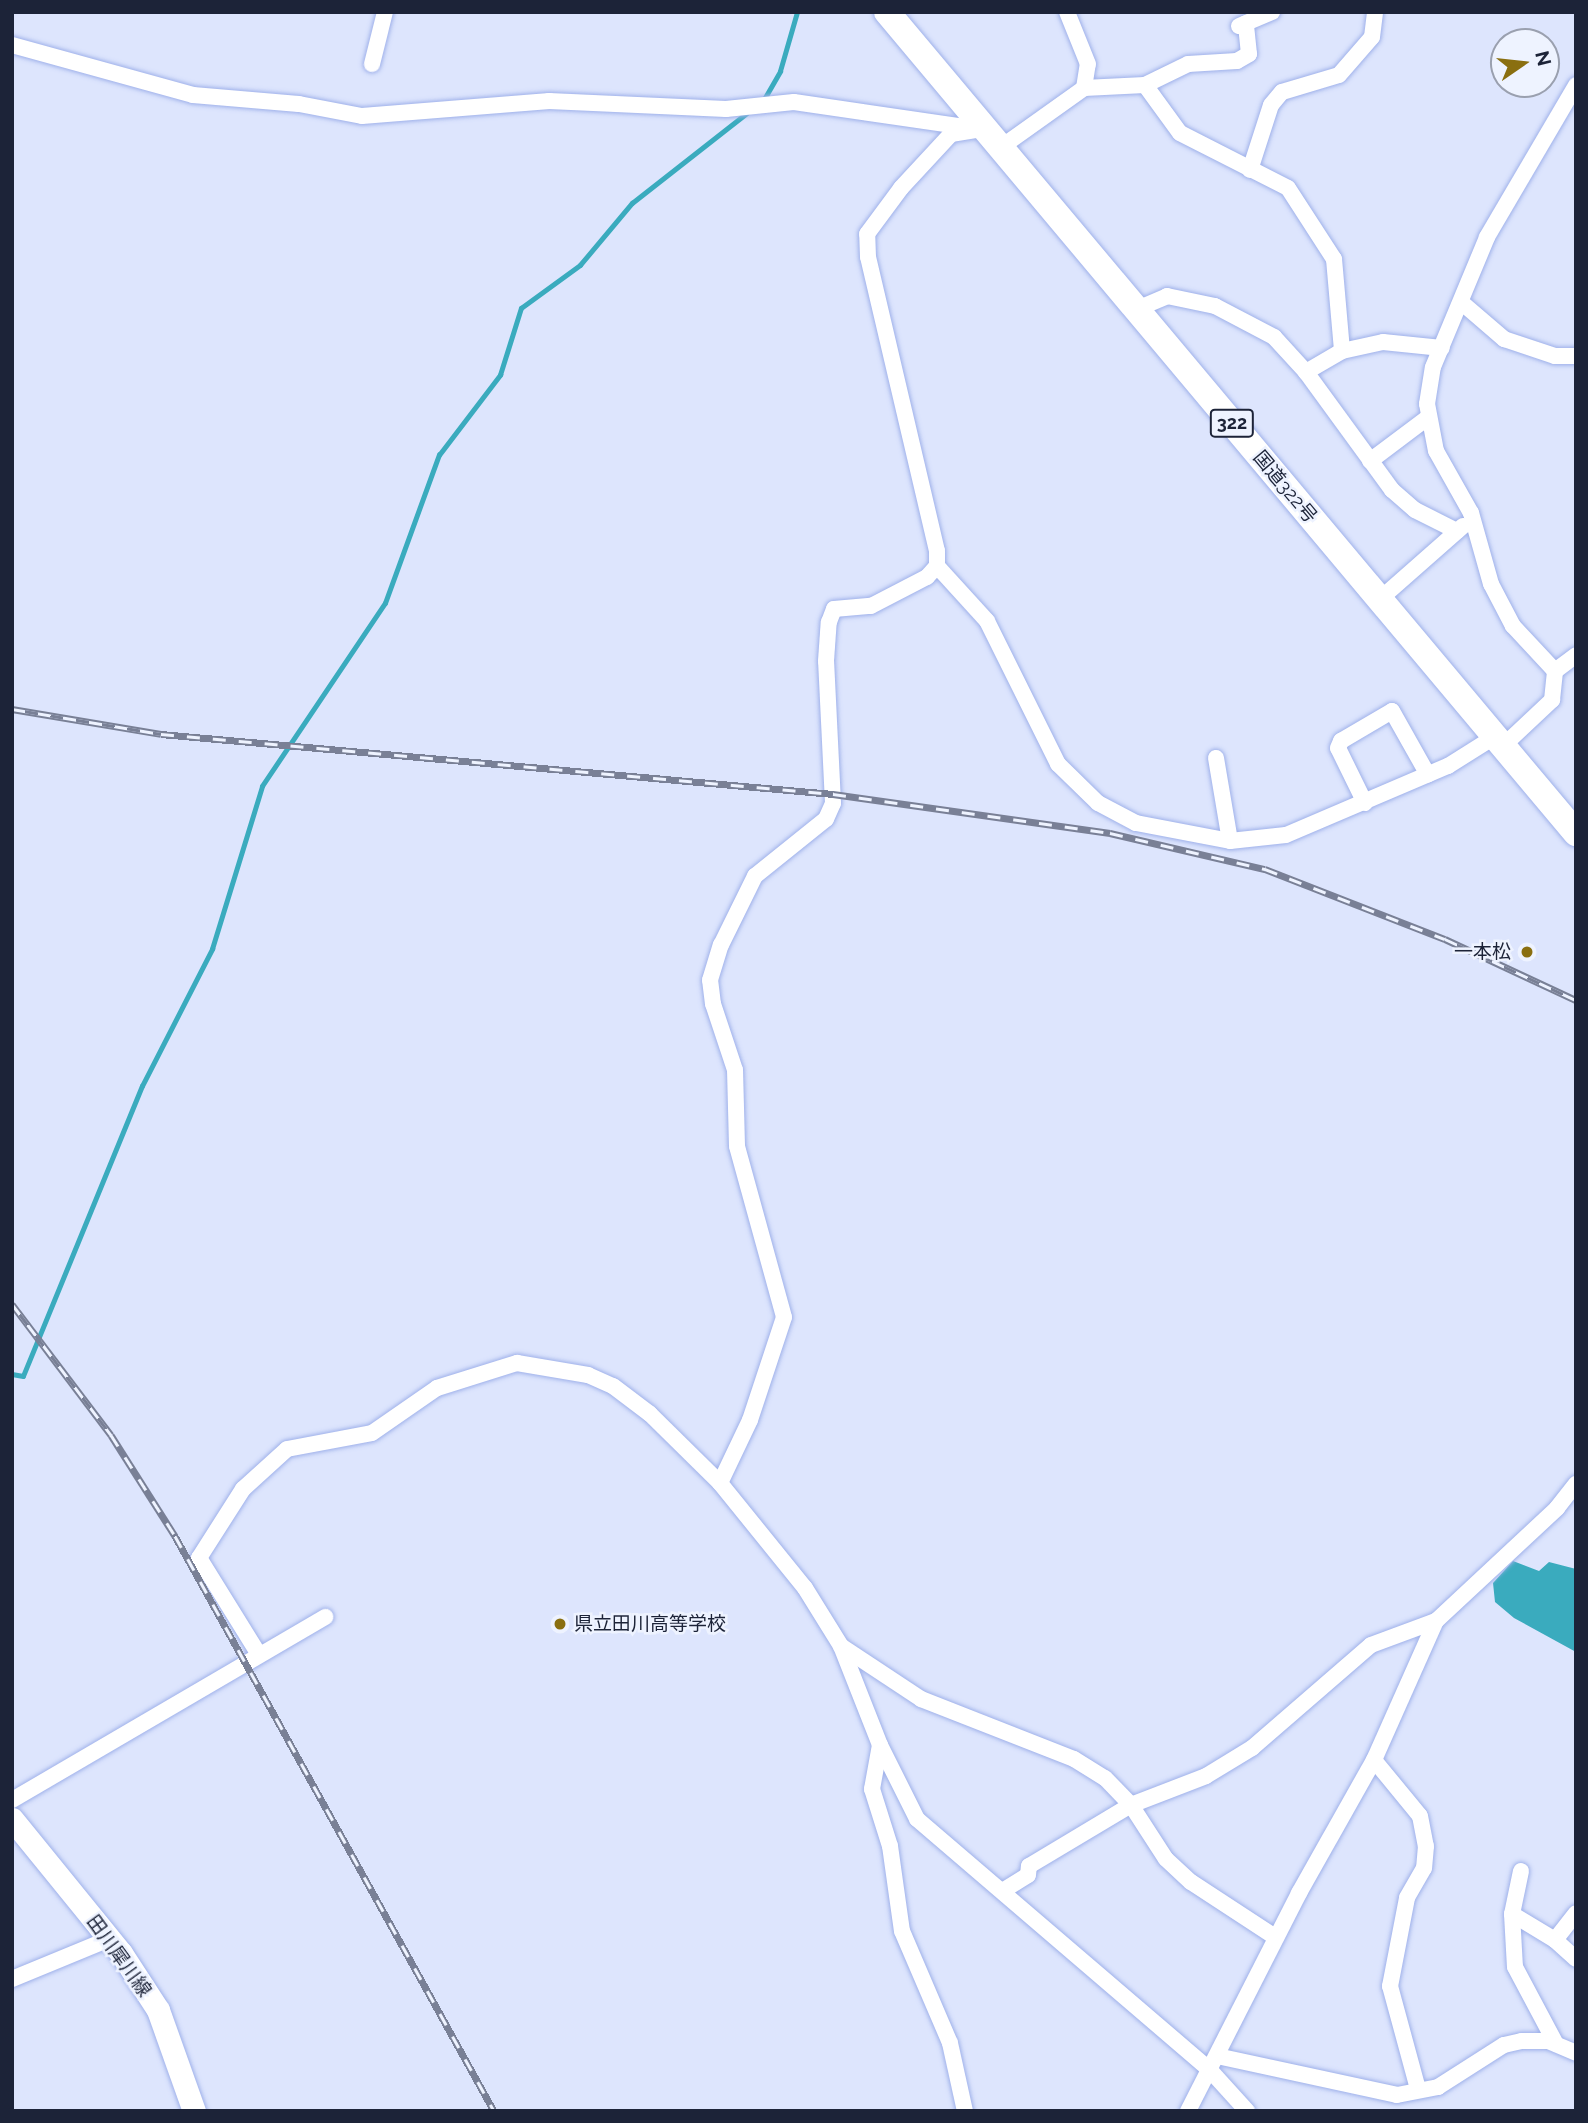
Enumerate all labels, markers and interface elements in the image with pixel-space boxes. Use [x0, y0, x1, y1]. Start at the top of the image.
north arrow [1490, 28, 1560, 98]
text: N [1531, 49, 1556, 68]
road number: 322 [1209, 408, 1255, 438]
street label: 国道322号 [1248, 446, 1322, 528]
place label: 一本松 [1454, 941, 1511, 963]
marker: 一本松 [1517, 942, 1537, 962]
place label: 県立田川高等学校 [574, 1613, 726, 1635]
marker: 県立田川高等学校 [552, 1616, 568, 1632]
street label: 田川犀川線 [82, 1911, 156, 2001]

